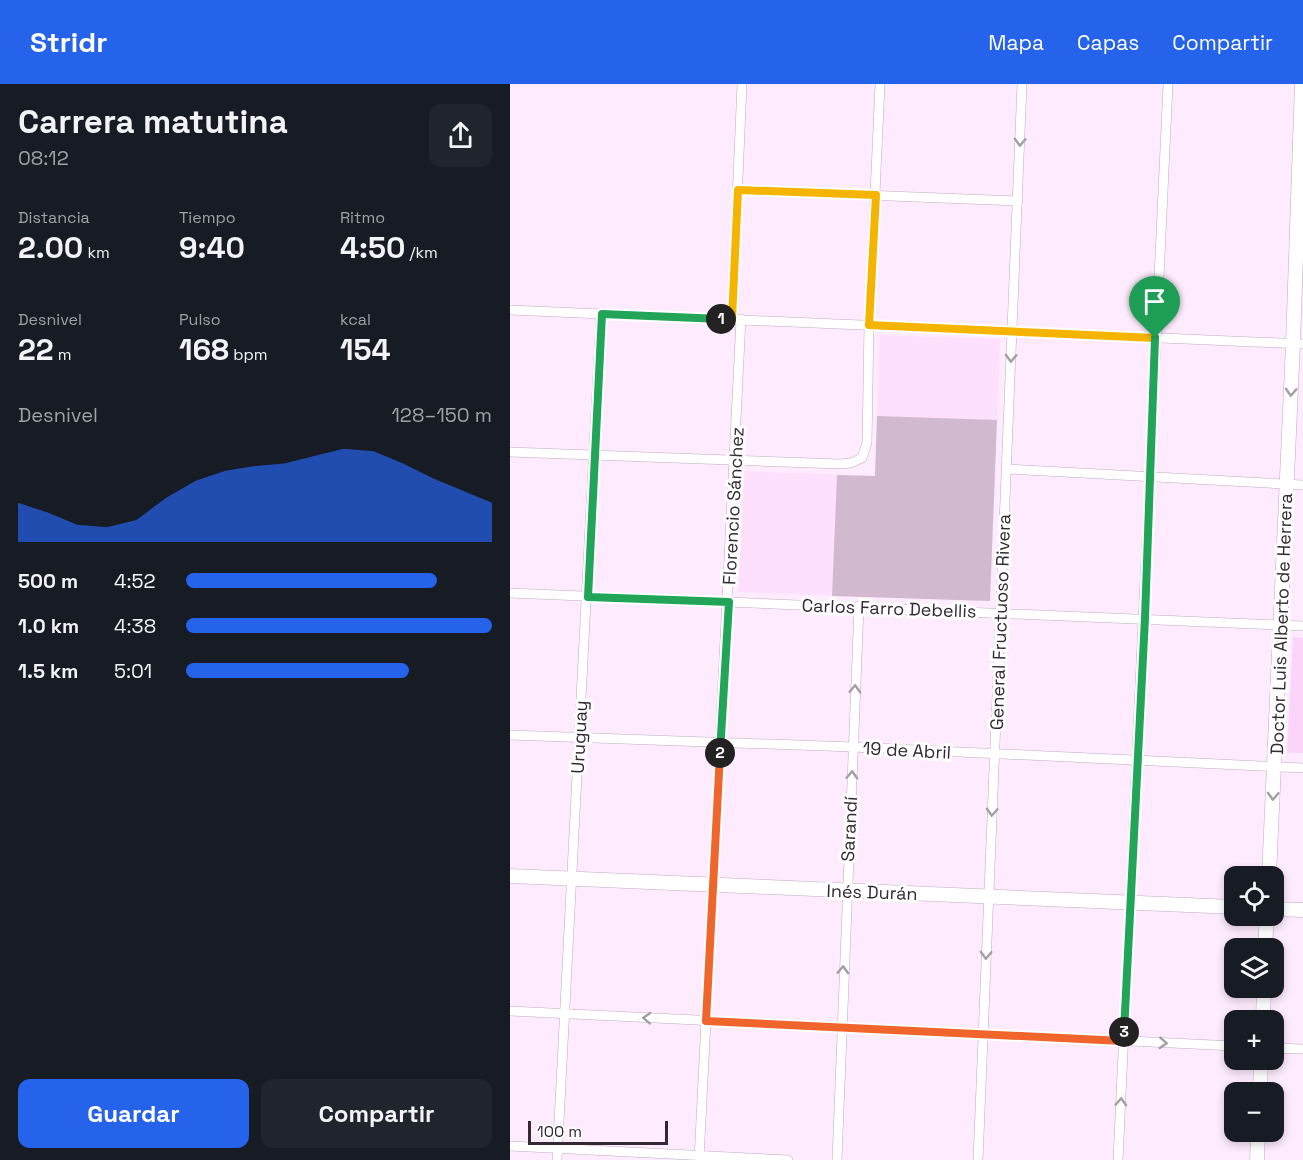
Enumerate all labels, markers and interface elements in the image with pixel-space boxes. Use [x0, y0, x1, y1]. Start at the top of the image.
text: Stridr [30, 24, 107, 60]
text: Mapa [988, 29, 1044, 56]
text: Capas [1077, 29, 1139, 56]
text: Compartir [1172, 29, 1273, 56]
text: Carrera matutina [18, 101, 288, 143]
button: share [429, 104, 492, 167]
one-way arrow [1014, 138, 1027, 147]
text: 08:12 [18, 145, 69, 171]
text: Distancia [18, 207, 90, 228]
text: Tiempo [179, 207, 236, 228]
text: Ritmo [340, 207, 385, 228]
text: 2.00 [18, 228, 83, 267]
text: 9:40 [179, 228, 245, 267]
text: 4:50 [340, 228, 405, 267]
text: km [83, 242, 110, 263]
text: /km [405, 242, 438, 263]
pin [1129, 276, 1180, 338]
icon: arrive [1138, 285, 1171, 318]
pin: 1 [706, 304, 736, 334]
text: 1 [717, 308, 725, 329]
text: Desnivel [18, 309, 82, 330]
text: Pulso [179, 309, 221, 330]
text: kcal [340, 309, 371, 330]
text: 22 [18, 330, 54, 369]
text: 168 [179, 330, 229, 369]
text: 154 [340, 330, 391, 369]
text: m [54, 344, 72, 365]
text: bpm [229, 344, 268, 365]
one-way arrow [1005, 354, 1018, 363]
one-way arrow [1285, 387, 1298, 396]
text: Desnivel [18, 402, 98, 428]
text: 128–150 m [391, 402, 492, 428]
street label: Florencio Sánchez [717, 426, 749, 586]
street label: Doctor Luis Alberto de Herrera [1265, 493, 1297, 755]
street label: General Fructuoso Rivera [985, 514, 1015, 730]
text: 500 m [18, 568, 78, 594]
text: 4:52 [114, 568, 155, 594]
street label: Carlos Farro Debellis [801, 593, 977, 623]
text: 1.0 km [18, 613, 79, 639]
text: 4:38 [114, 613, 156, 639]
text: 1.5 km [18, 658, 78, 684]
text: 5:01 [114, 658, 152, 684]
one-way arrow [849, 685, 862, 694]
street label: Uruguay [566, 700, 592, 774]
street label: 19 de Abril [862, 736, 952, 764]
pin: 2 [705, 738, 735, 768]
text: 2 [715, 742, 725, 763]
one-way arrow [845, 770, 858, 779]
one-way arrow [1267, 792, 1280, 801]
street label: Sarandí [836, 795, 862, 862]
one-way arrow [985, 808, 998, 817]
map controls [1224, 866, 1284, 1142]
button: locate [1224, 866, 1284, 926]
street label: Inés Durán [826, 879, 918, 905]
button: layers [1224, 938, 1284, 998]
one-way arrow [979, 950, 992, 959]
one-way arrow [837, 965, 850, 974]
button: + [1224, 1010, 1284, 1070]
one-way arrow [643, 1011, 652, 1024]
pin: 3 [1109, 1017, 1139, 1047]
text: 3 [1119, 1021, 1129, 1042]
one-way arrow [1158, 1036, 1167, 1049]
button: Guardar [18, 1079, 249, 1148]
button: Compartir [261, 1079, 492, 1148]
button: − [1224, 1082, 1284, 1142]
one-way arrow [1114, 1097, 1127, 1106]
scale bar [528, 1118, 668, 1146]
text: 100 m [537, 1121, 582, 1142]

